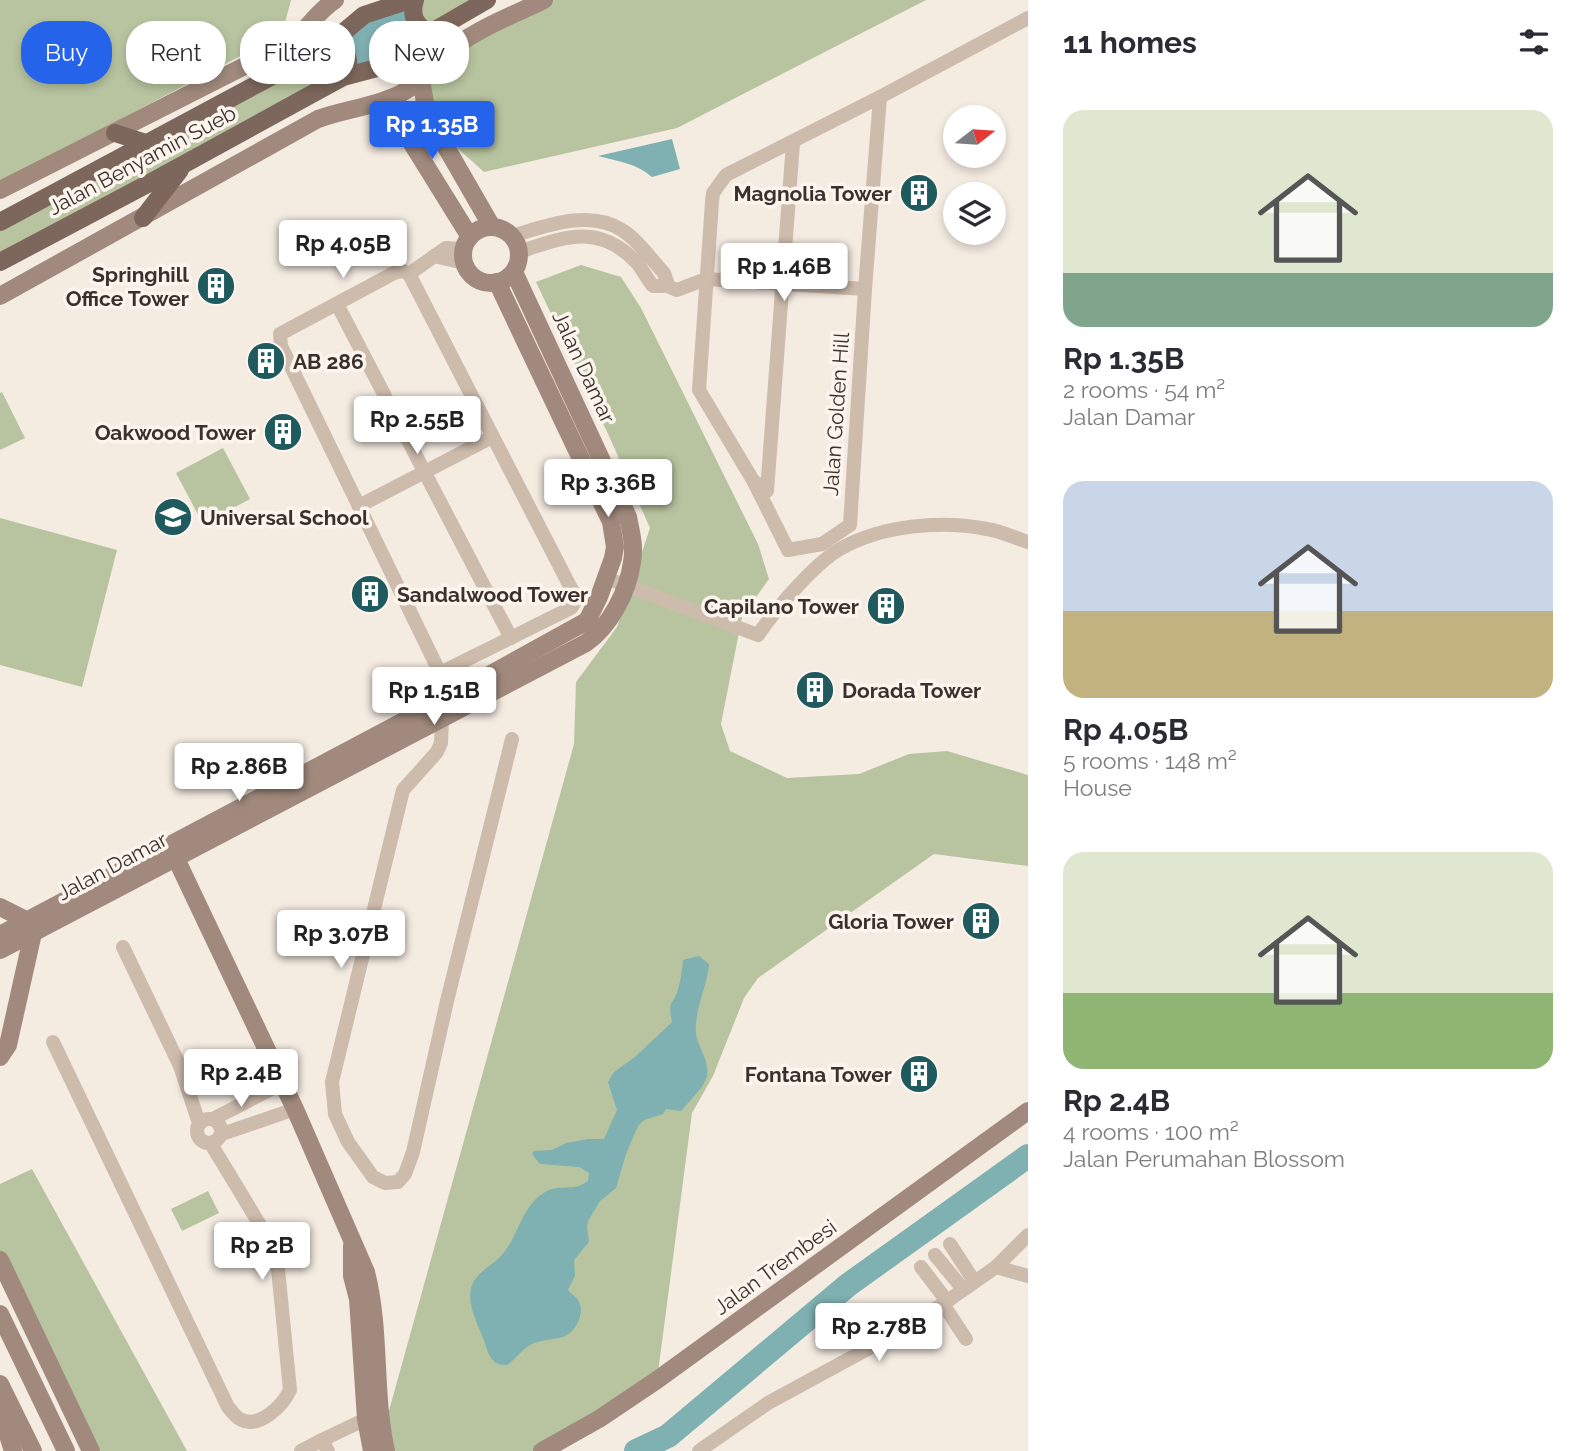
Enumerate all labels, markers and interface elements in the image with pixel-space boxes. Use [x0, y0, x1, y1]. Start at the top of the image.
chip: Buy [21, 21, 112, 84]
chip: Rent [126, 21, 226, 84]
chip: Filters [240, 21, 355, 84]
chip: New [369, 21, 469, 84]
icon: filters [1515, 23, 1553, 61]
text: 11 homes [1063, 25, 1197, 60]
street label: Jalan Benyamin Sueb [44, 100, 240, 220]
pin: Rp 1.35B [360, 102, 504, 161]
north arrow [943, 105, 1006, 168]
map controls [943, 105, 1006, 245]
text: Rp 1.35B [385, 110, 479, 137]
icon: home [1245, 155, 1371, 281]
building icon: Magnolia Tower [898, 172, 940, 214]
place label: Magnolia Tower [733, 181, 892, 206]
button: layers [943, 182, 1006, 245]
pin: Rp 4.05B [271, 220, 415, 280]
text: Rp 4.05B [295, 229, 391, 256]
pin: Rp 1.46B [712, 244, 856, 303]
text: Rp 1.46B [737, 252, 831, 279]
place label: Springhill Office Tower [66, 262, 189, 311]
building icon: Springhill Office Tower [195, 265, 237, 307]
street label: Jalan Damar [547, 307, 621, 428]
street label: Jalan Golden Hill [818, 331, 854, 497]
building icon: AB 286 [245, 340, 287, 382]
text: Rp 1.35B [1063, 341, 1184, 376]
place label: AB 286 [293, 349, 364, 374]
text: 2 rooms · 54 m² [1063, 376, 1225, 403]
pin: Rp 2.55B [345, 396, 489, 456]
text: Jalan Damar [1063, 403, 1195, 430]
text: Rp 2.55B [370, 405, 464, 432]
building icon: Oakwood Tower [262, 411, 304, 453]
place label: Oakwood Tower [95, 420, 256, 445]
pin: Rp 3.36B [536, 460, 680, 519]
text: Rp 3.36B [560, 468, 656, 495]
school or university icon: Universal School [152, 496, 194, 538]
place label: Universal School [200, 505, 369, 530]
icon: home [1245, 526, 1371, 652]
building icon: Sandalwood Tower [349, 573, 391, 615]
place label: Sandalwood Tower [397, 582, 588, 607]
building icon: Capilano Tower [865, 585, 907, 627]
place label: Capilano Tower [704, 594, 859, 619]
pin: Rp 1.51B [362, 668, 506, 727]
building icon: Dorada Tower [794, 669, 836, 711]
text: Rp 1.51B [388, 676, 480, 703]
place label: Dorada Tower [842, 678, 981, 703]
text: Rp 4.05B [1063, 712, 1188, 747]
pin: Rp 2.86B [167, 744, 311, 803]
text: 5 rooms · 148 m² [1063, 747, 1237, 774]
text: Rp 2.86B [191, 752, 287, 779]
text: House [1063, 774, 1132, 801]
street label: Jalan Damar [53, 826, 172, 905]
icon: home [1245, 897, 1371, 1023]
building icon: Gloria Tower [960, 900, 1002, 942]
place label: Gloria Tower [828, 909, 954, 934]
pin: Rp 3.07B [269, 911, 413, 970]
text: Rp 3.07B [293, 919, 389, 946]
pin: Rp 2.4B [176, 1050, 306, 1109]
building icon: Fontana Tower [898, 1053, 940, 1095]
text: Rp 2.4B [200, 1058, 282, 1085]
place label: Fontana Tower [745, 1062, 892, 1087]
text: Rp 2.4B [1063, 1083, 1170, 1118]
text: 4 rooms · 100 m² [1063, 1118, 1239, 1145]
text: Jalan Perumahan Blossom [1063, 1145, 1345, 1172]
street label: Jalan Trembesi [709, 1214, 841, 1320]
pin: Rp 2B [213, 1222, 311, 1282]
text: Rp 2B [230, 1231, 294, 1258]
pin: Rp 2.78B [807, 1304, 951, 1363]
text: Rp 2.78B [831, 1312, 927, 1339]

